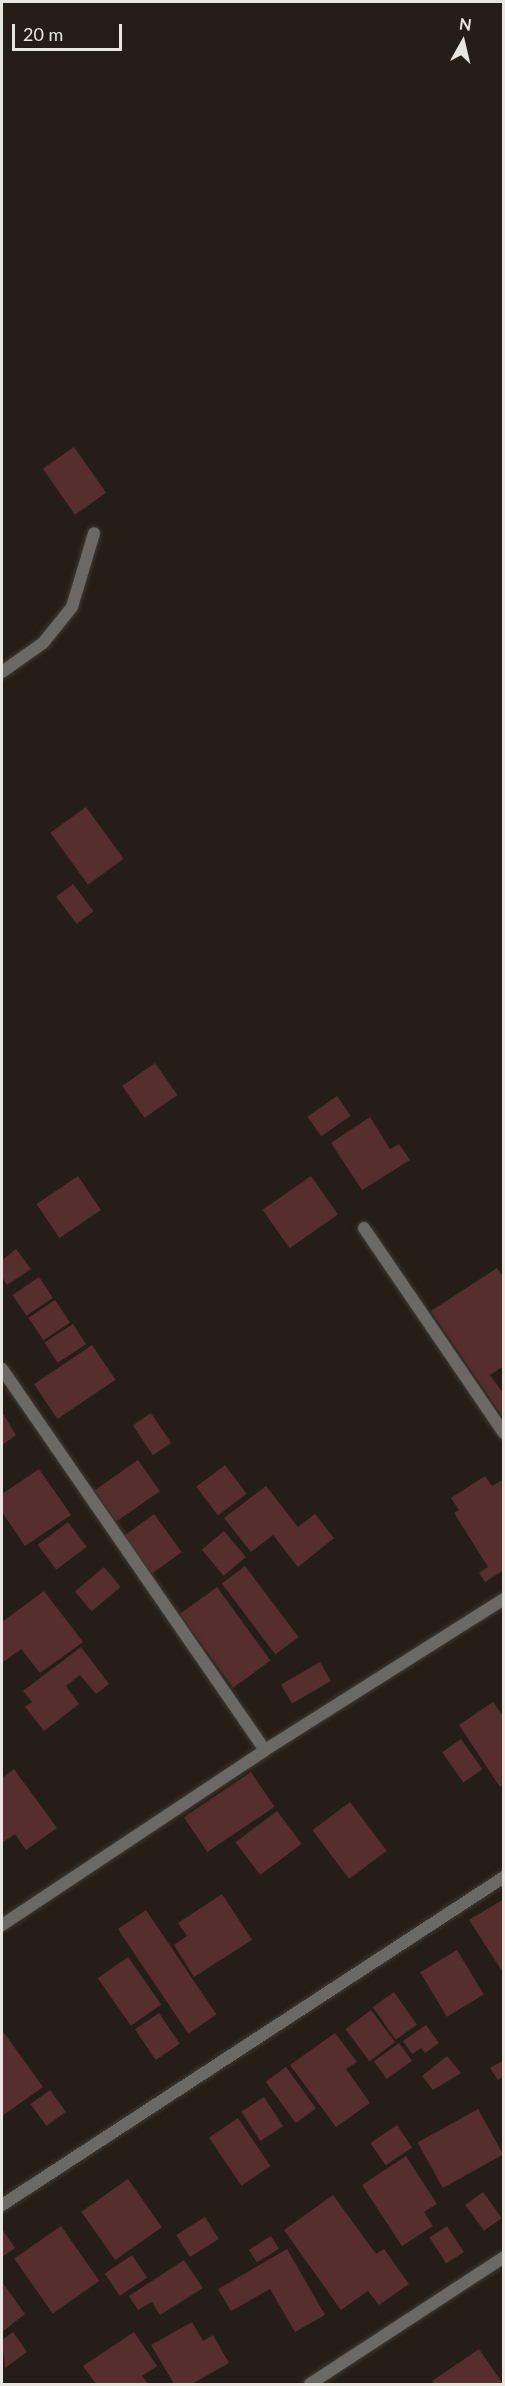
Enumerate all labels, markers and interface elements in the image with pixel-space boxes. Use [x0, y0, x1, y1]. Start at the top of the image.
scale bar [15, 12, 124, 50]
north arrow [433, 12, 493, 72]
text: N [458, 13, 473, 34]
text: 20 m [23, 23, 63, 45]

